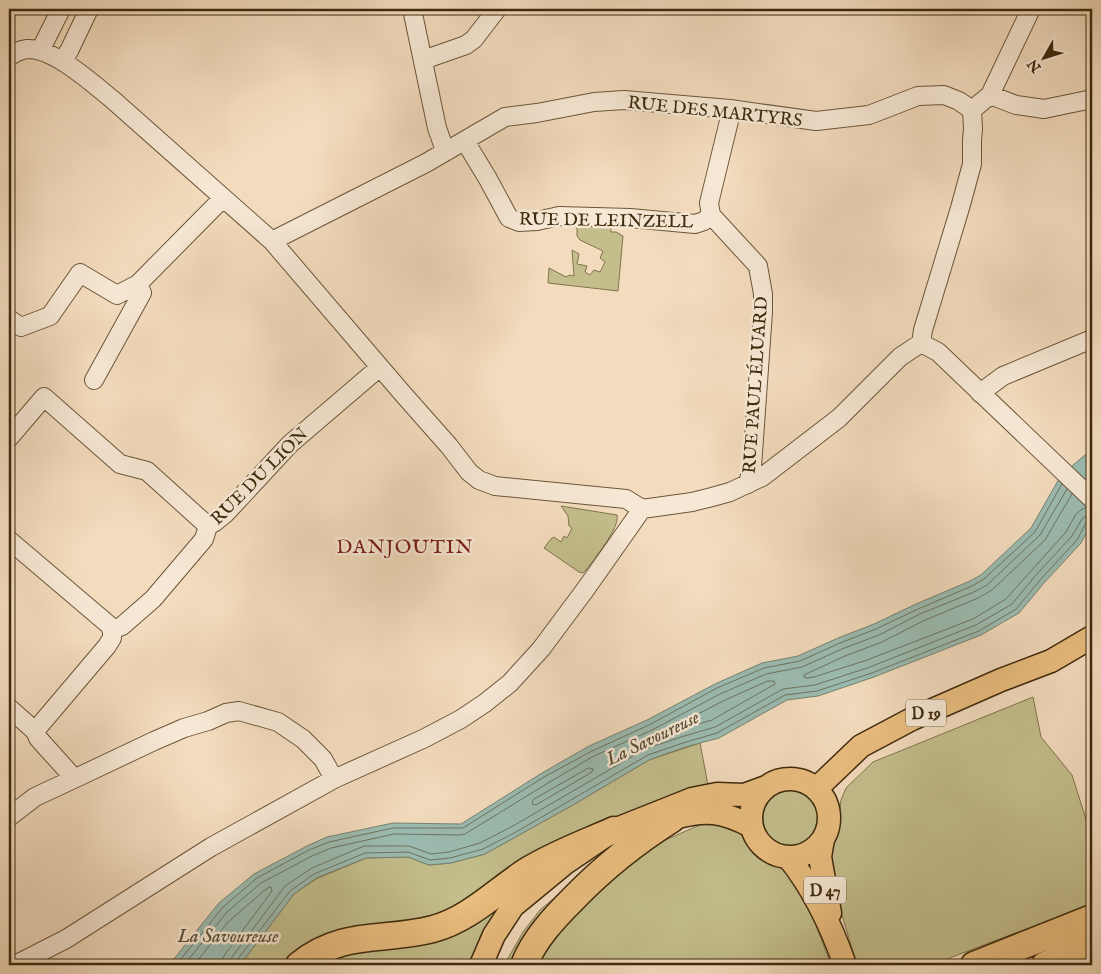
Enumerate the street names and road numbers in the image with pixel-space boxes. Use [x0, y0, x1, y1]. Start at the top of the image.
street label: RUE DES MARTYRS [626, 92, 803, 133]
street label: RUE DE LEINZELL [519, 208, 694, 235]
street label: RUE PAUL ÉLUARD [737, 296, 774, 474]
street label: RUE DU LION [206, 423, 314, 531]
road number: D 19 [906, 700, 946, 726]
road number: D 47 [804, 876, 846, 904]

